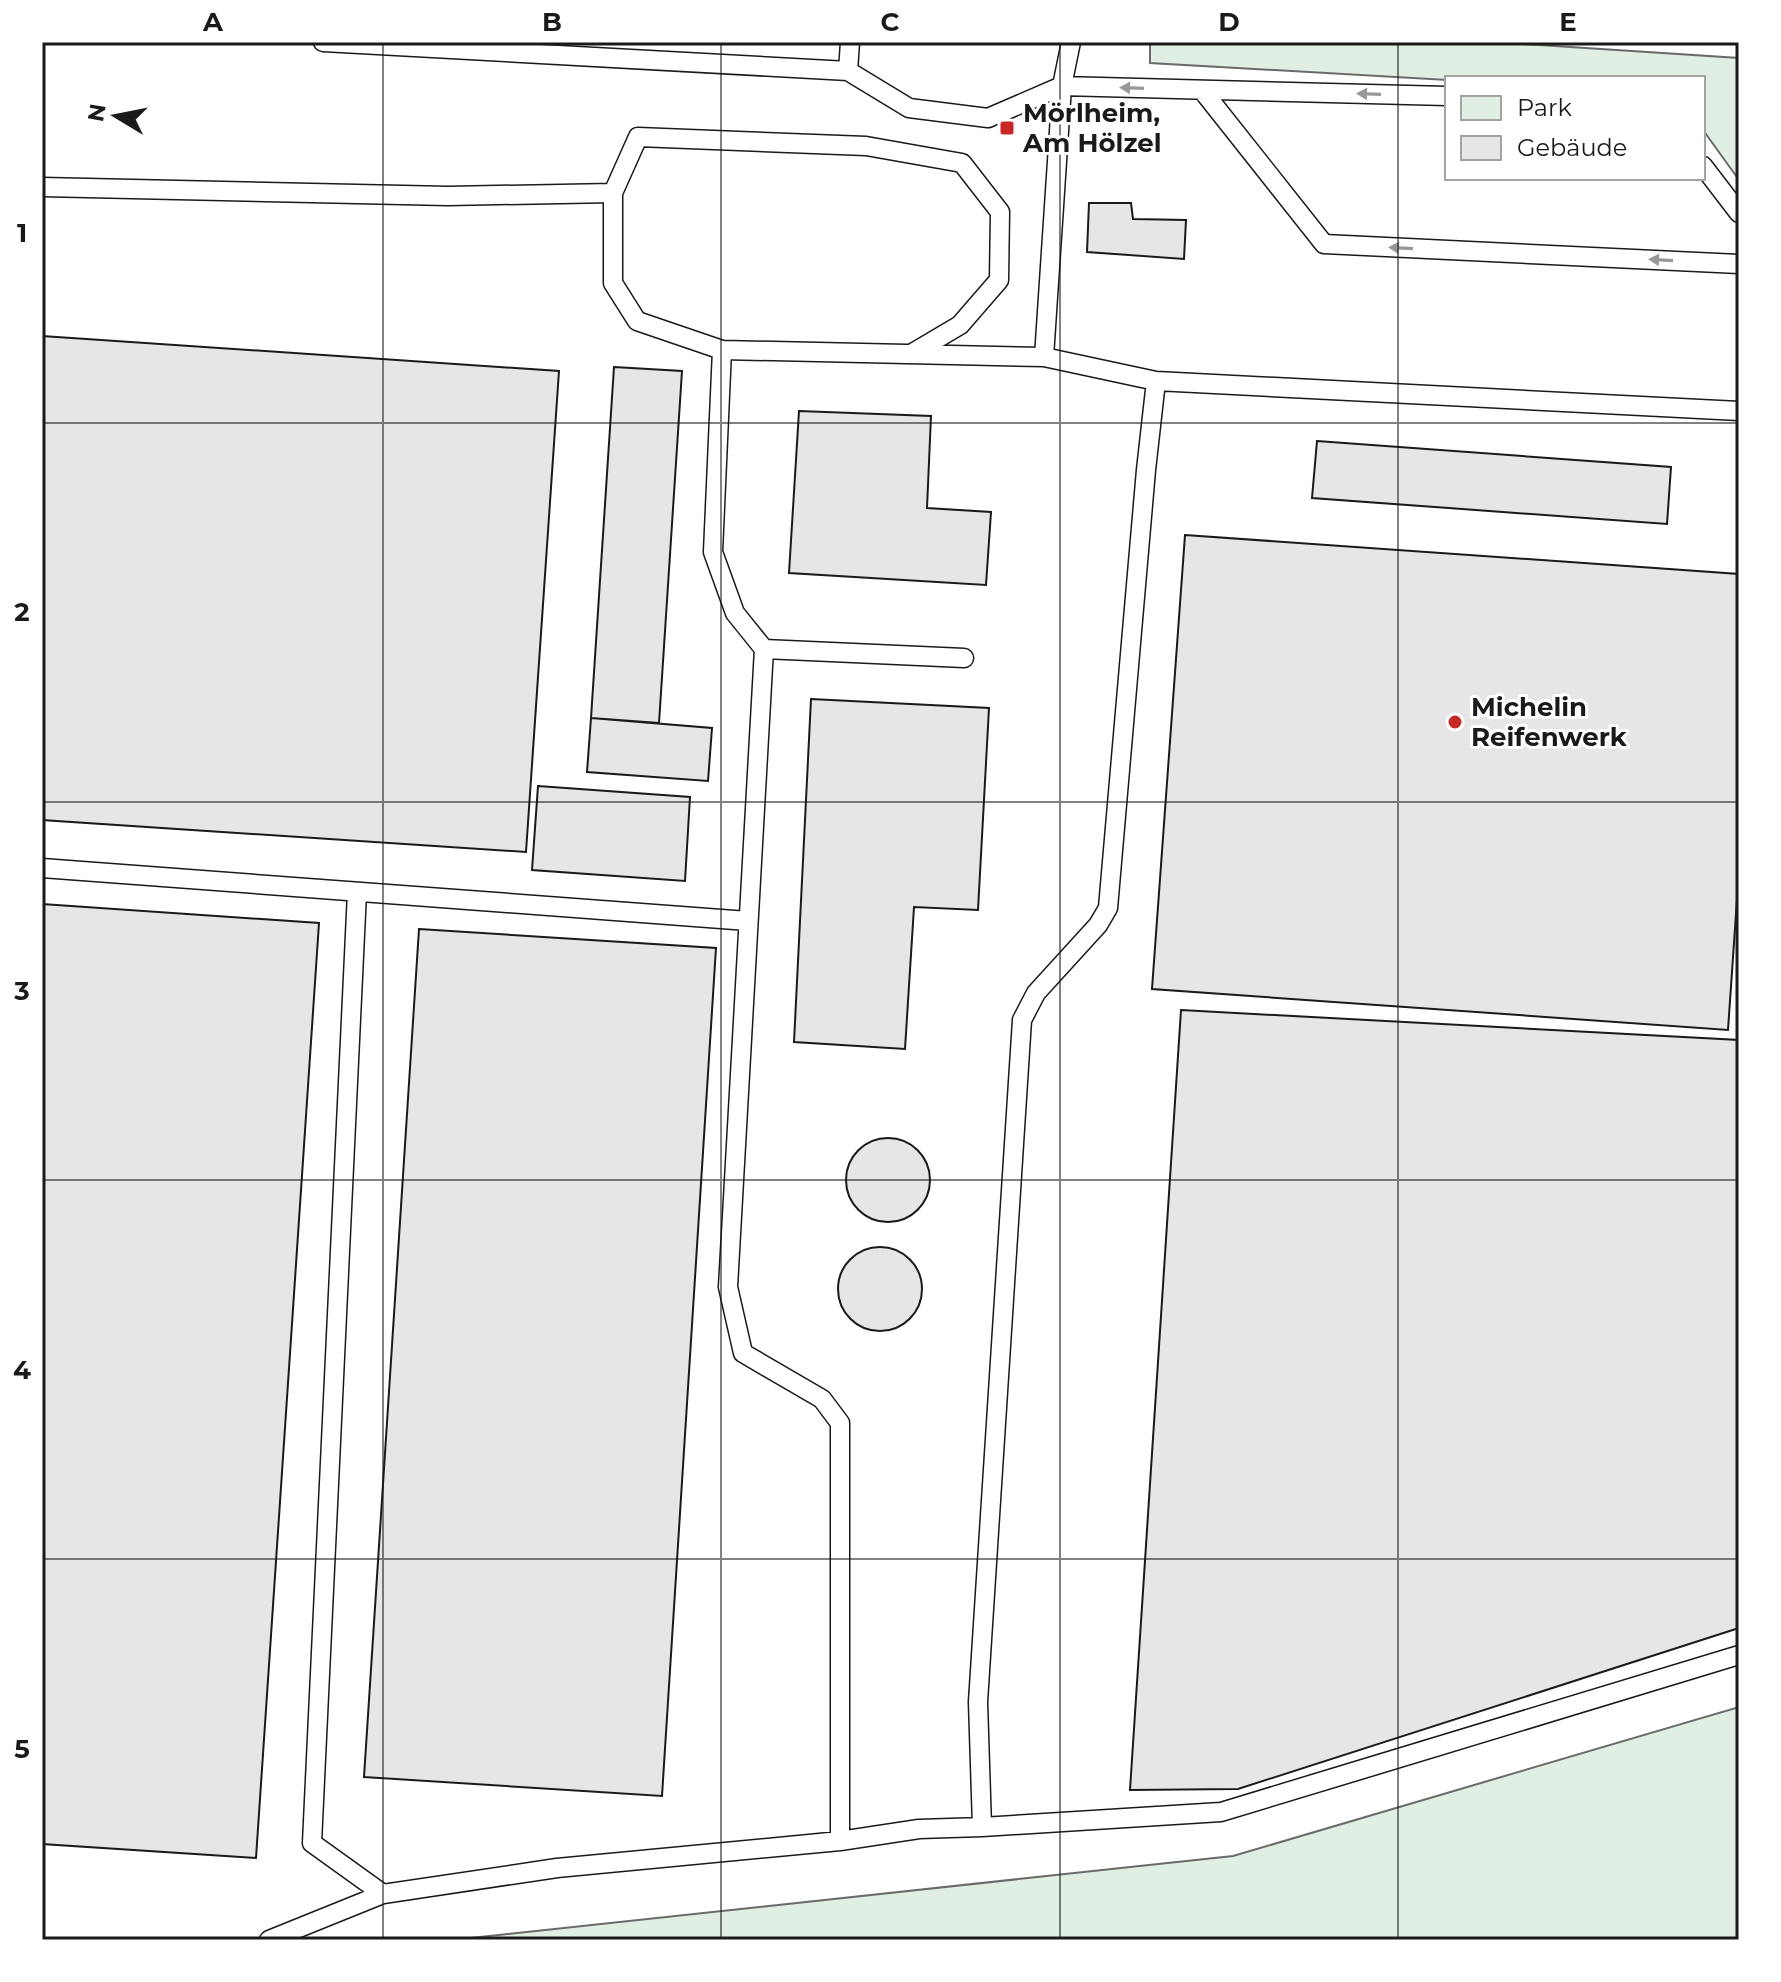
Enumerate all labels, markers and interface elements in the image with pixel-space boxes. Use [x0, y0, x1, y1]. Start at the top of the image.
text: A [202, 6, 224, 38]
text: B [542, 6, 562, 38]
text: C [881, 6, 900, 38]
text: D [1218, 6, 1240, 38]
text: E [1559, 6, 1577, 38]
north arrow [76, 76, 156, 156]
legend [1445, 76, 1705, 180]
one-way arrow [1119, 81, 1144, 94]
one-way arrow [1356, 88, 1381, 101]
text: Park [1517, 93, 1572, 122]
place label: Mörlheim, Am Hölzel [1022, 97, 1162, 159]
text: N [82, 102, 112, 124]
marker: Mörlheim, Am Hölzel [998, 119, 1016, 137]
text: Gebäude [1517, 133, 1627, 162]
text: 1 [17, 217, 27, 249]
one-way arrow [1388, 241, 1413, 254]
one-way arrow [1648, 254, 1673, 267]
text: 2 [14, 596, 30, 628]
place label: Michelin Reifenwerk [1471, 691, 1628, 753]
marker: Michelin Reifenwerk [1446, 713, 1464, 731]
text: 3 [13, 975, 30, 1007]
text: 4 [13, 1354, 31, 1386]
text: 5 [14, 1733, 30, 1765]

